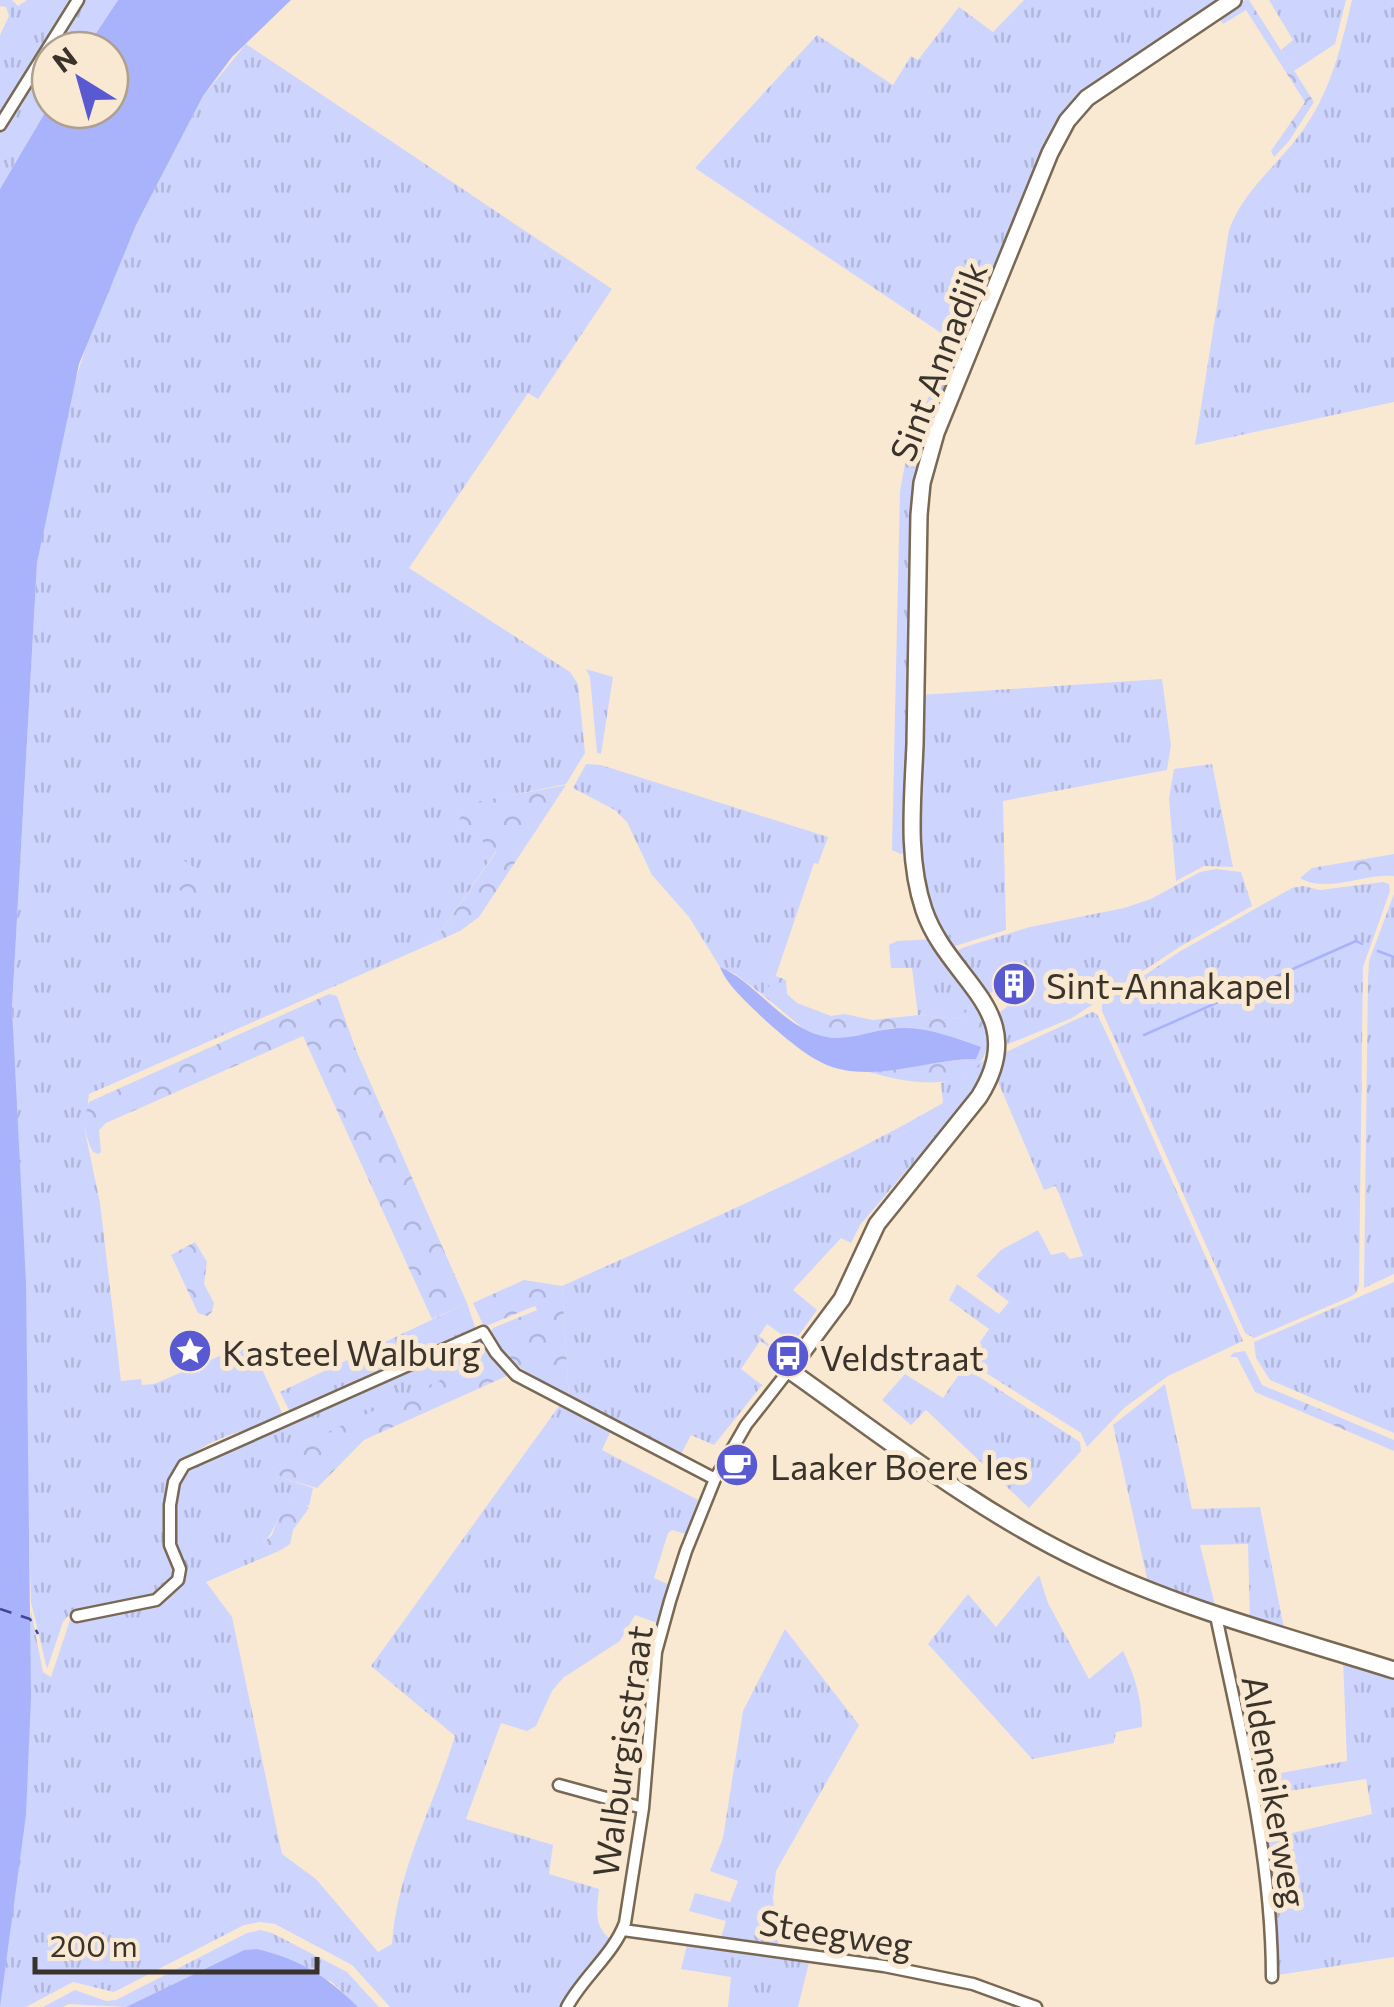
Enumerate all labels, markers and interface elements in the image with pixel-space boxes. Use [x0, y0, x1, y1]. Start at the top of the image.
north arrow [30, 30, 130, 130]
text: N [46, 39, 83, 79]
street label: Sint Annadijk [879, 255, 995, 467]
building icon: Sint-Annakapel [991, 961, 1037, 1007]
place label: Sint-Annakapel [1046, 963, 1292, 1006]
place icon: Kasteel Walburg [167, 1328, 213, 1374]
place label: Kasteel Walburg [222, 1330, 481, 1373]
bus stop icon: Veldstraat [765, 1333, 811, 1379]
place label: Veldstraat [820, 1335, 984, 1378]
cafe icon: Laaker Boere Ies [714, 1442, 760, 1488]
place label: Laaker Boere Ies [770, 1444, 1029, 1487]
street label: Walburgisstraat [582, 1622, 660, 1880]
street label: Aldeneikerweg [1234, 1672, 1318, 1910]
street label: Steegweg [756, 1899, 916, 1965]
scale bar [35, 1912, 318, 1974]
text: 200 m [50, 1926, 138, 1963]

